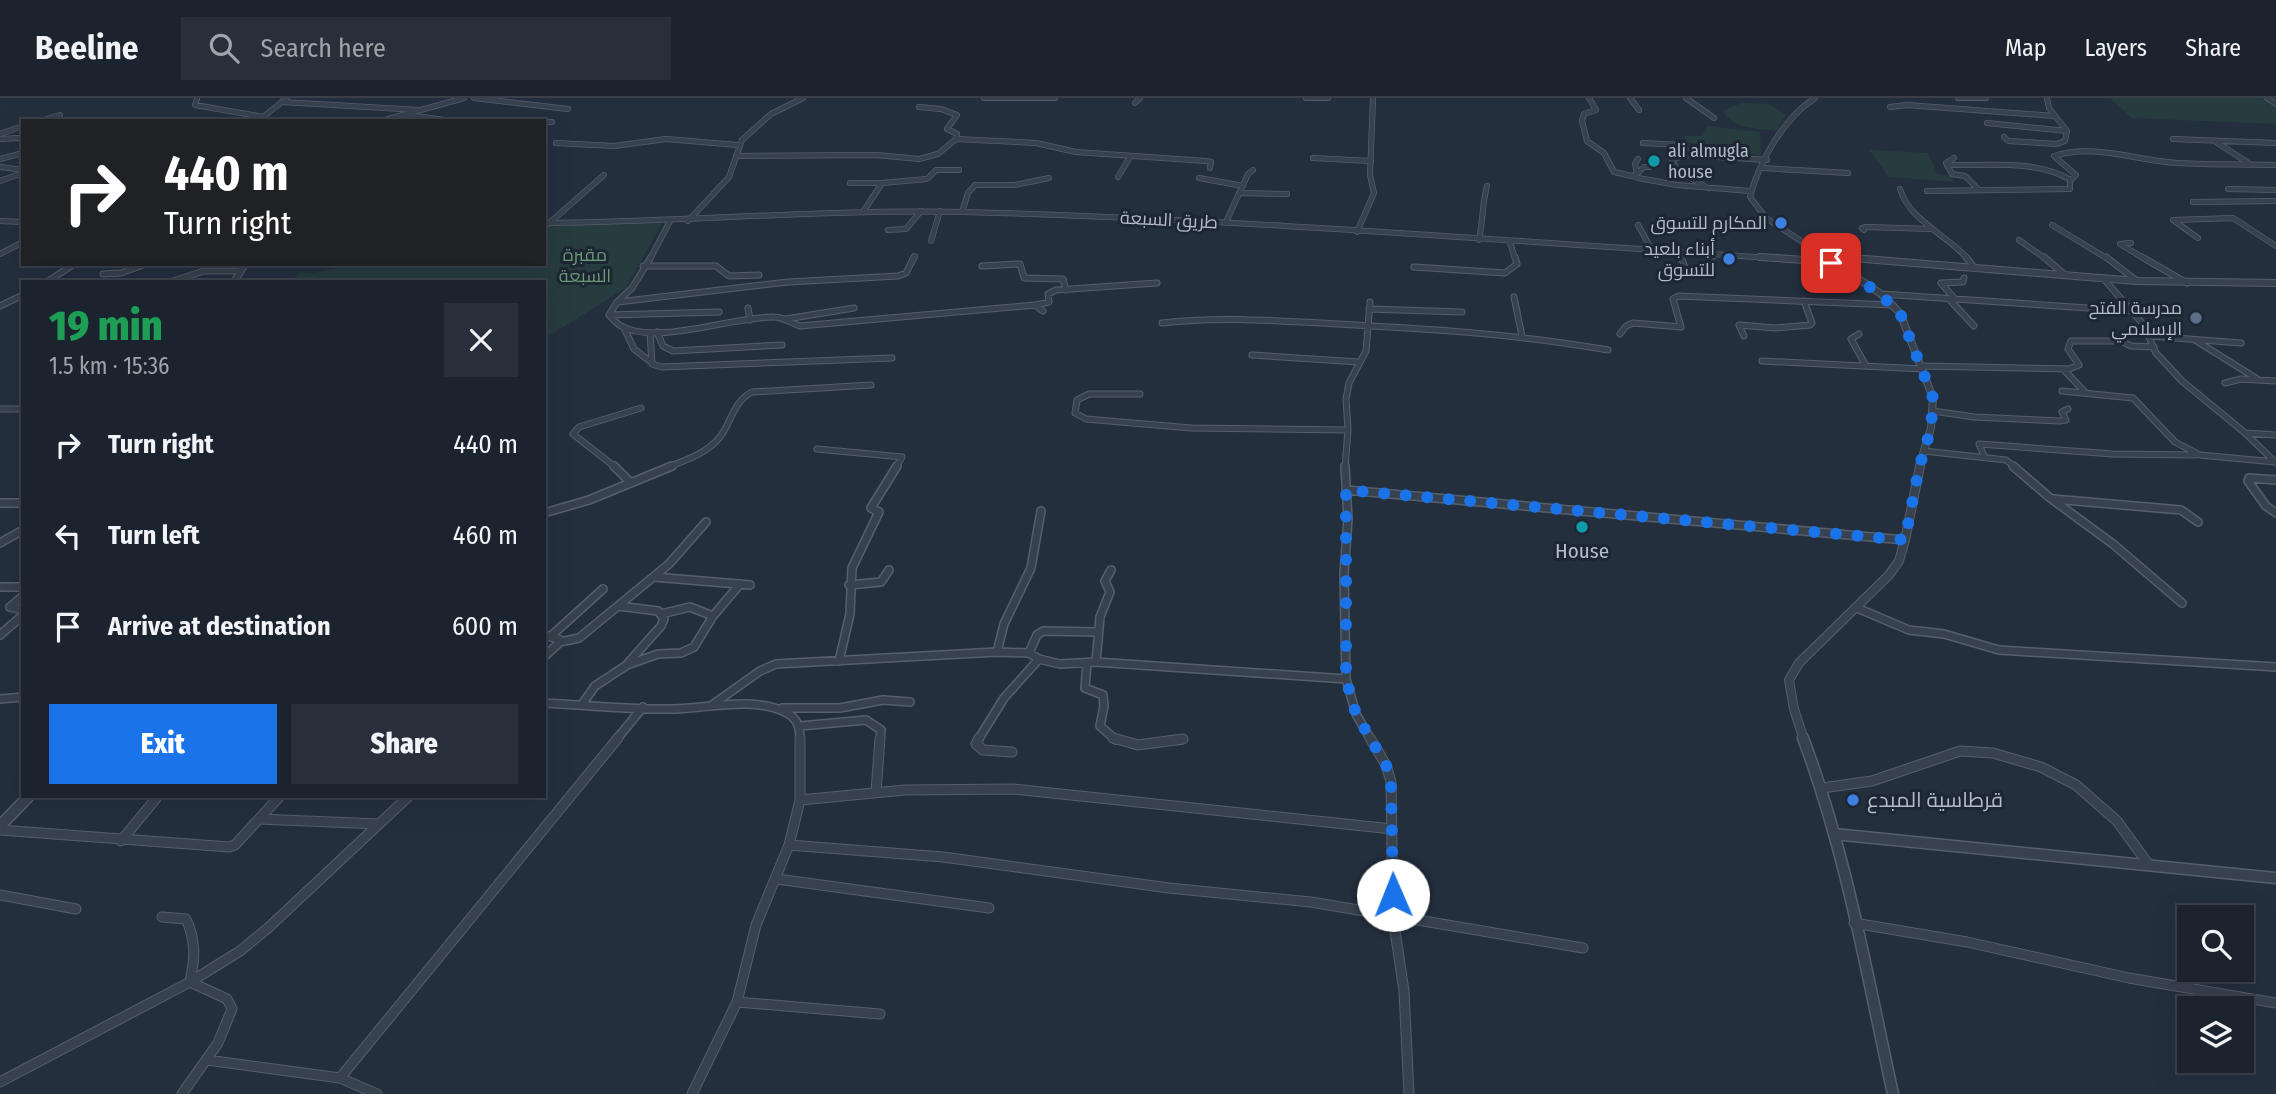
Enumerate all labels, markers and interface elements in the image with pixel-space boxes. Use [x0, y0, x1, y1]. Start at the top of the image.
search box [181, 17, 671, 80]
text: Beeline [35, 28, 139, 68]
icon: search [205, 29, 243, 67]
text: Search here [261, 33, 386, 64]
text: Map [2005, 34, 2047, 62]
text: Layers [2085, 34, 2147, 62]
text: Share [2185, 34, 2241, 62]
place label: ali almugla house [1668, 140, 1749, 183]
text: 440 m [164, 144, 289, 203]
icon: right [49, 147, 140, 238]
marker: ali almugla house [1646, 153, 1662, 169]
text: Turn right [164, 204, 291, 242]
street label: طريق السبعة [1120, 206, 1218, 235]
place label: المكارم للتسوق [1650, 212, 1767, 235]
marker: المكارم للتسوق [1773, 215, 1789, 231]
pin [1801, 233, 1861, 293]
place label: أبناء بلعيد للتسوق [1644, 238, 1715, 282]
park label: مقبرة السبعة [559, 244, 611, 287]
icon: arrive [1812, 244, 1850, 282]
marker: أبناء بلعيد للتسوق [1721, 251, 1737, 267]
place label: مدرسة الفتح الإسلامي [2089, 297, 2182, 343]
text: 19 min [49, 301, 163, 351]
button: close [444, 303, 518, 377]
marker: مدرسة الفتح الإسلامي [2188, 310, 2204, 326]
text: 1.5 km · 15:36 [49, 352, 170, 380]
icon: right [49, 426, 87, 464]
text: Turn right [108, 429, 214, 460]
text: 440 m [453, 429, 518, 460]
icon: left [49, 517, 87, 555]
marker: House [1574, 519, 1590, 535]
text: Turn left [108, 520, 200, 551]
text: 460 m [453, 520, 518, 551]
place label: House [1555, 538, 1609, 564]
icon: arrive [49, 608, 87, 646]
text: Arrive at destination [108, 611, 331, 642]
text: 600 m [452, 611, 518, 642]
button: Exit [49, 704, 277, 784]
button: Share [291, 704, 518, 784]
place label: قرطاسية المبدع [1867, 787, 2003, 814]
marker: قرطاسية المبدع [1845, 792, 1861, 808]
position arrow [1356, 858, 1430, 932]
map controls [2177, 905, 2254, 1073]
button: search [2177, 905, 2254, 982]
button: layers [2177, 996, 2254, 1073]

